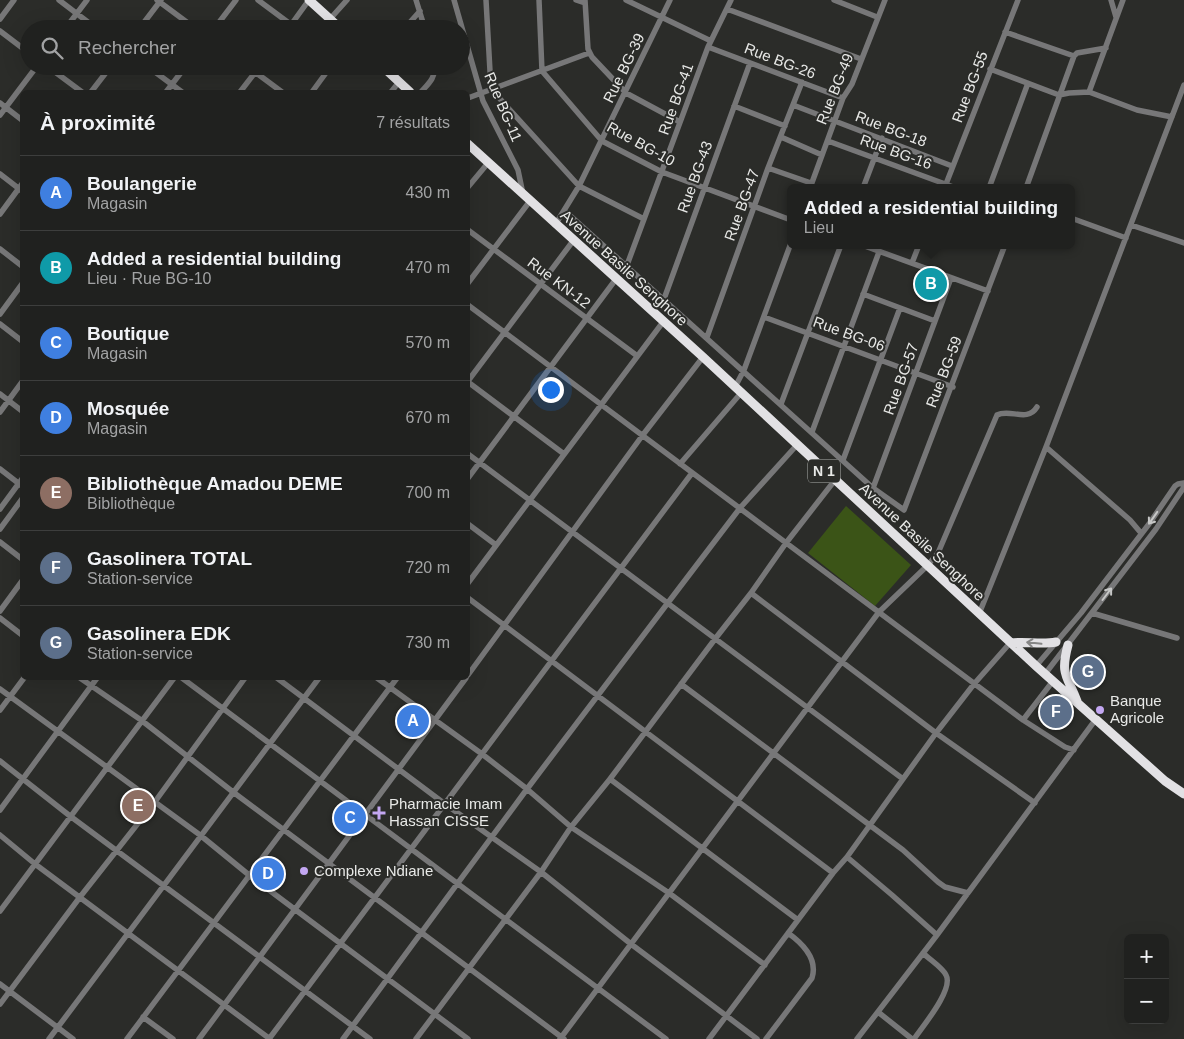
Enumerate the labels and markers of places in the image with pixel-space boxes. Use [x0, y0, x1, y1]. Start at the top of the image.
pin: B [915, 265, 947, 303]
pin: G [1072, 653, 1104, 691]
place label: Banque Agricole [1110, 692, 1164, 726]
pin: F [1040, 693, 1072, 731]
pin: A [397, 702, 429, 740]
marker: Banque Agricole [1094, 704, 1106, 716]
pin: E [122, 787, 154, 825]
place label: Pharmacie Imam Hassan CISSE [389, 795, 502, 829]
pin: C [334, 799, 366, 837]
marker: Pharmacie Imam Hassan CISSE [373, 807, 385, 819]
pin: D [252, 855, 284, 893]
place label: Complexe Ndiane [314, 862, 433, 879]
marker: Complexe Ndiane [298, 865, 310, 877]

